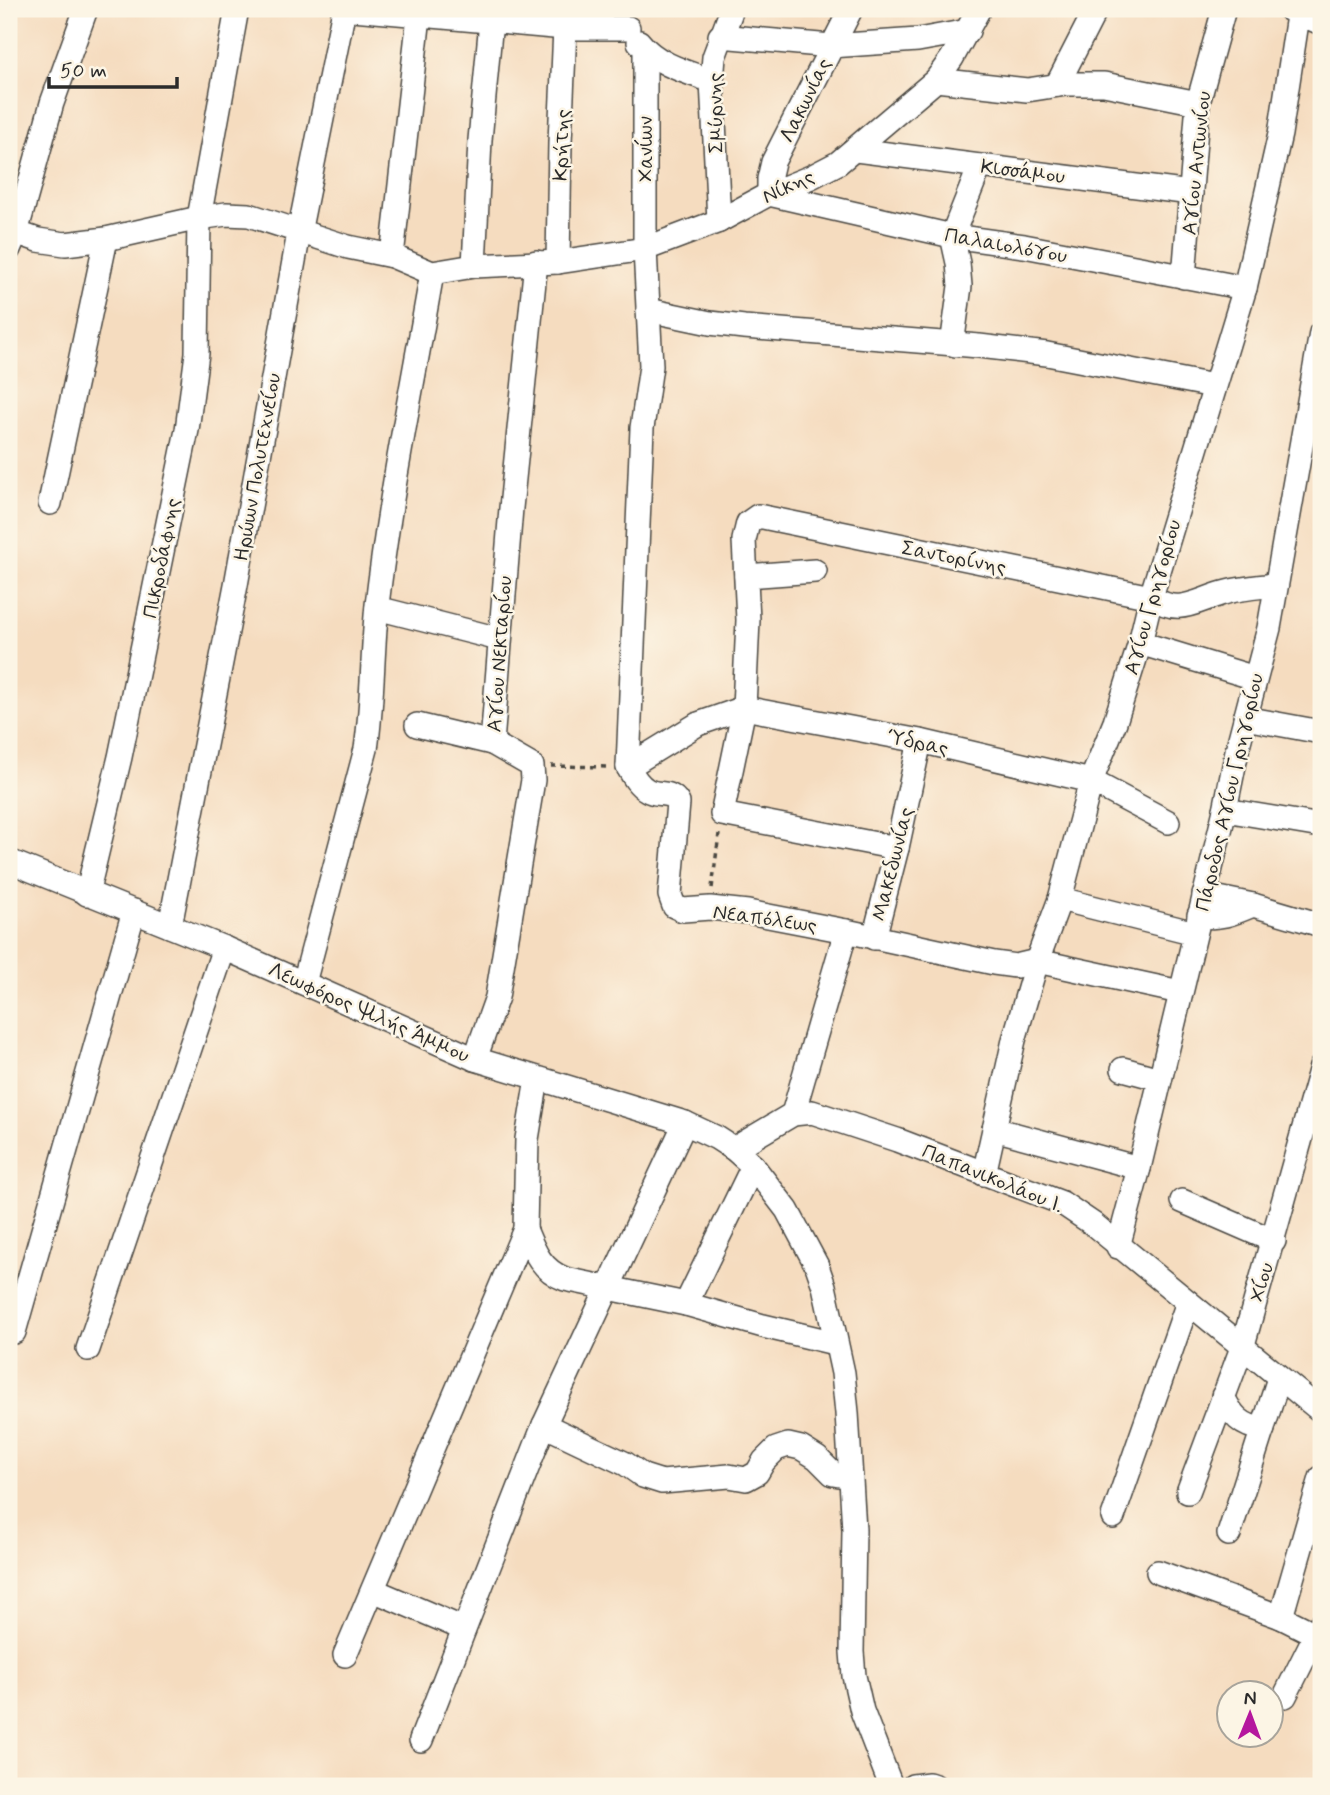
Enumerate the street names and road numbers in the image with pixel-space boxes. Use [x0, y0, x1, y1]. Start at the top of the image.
street label: Λακωνίας [773, 53, 838, 147]
street label: Σμύρνης [701, 72, 731, 154]
street label: Αγίου Αντωνίου [1176, 90, 1218, 236]
street label: Κρήτης [547, 109, 577, 181]
street label: Χανίων [632, 116, 660, 182]
street label: Κισσάμου [979, 153, 1067, 191]
street label: Νίκης [758, 163, 819, 211]
street label: Παλαιολόγου [942, 221, 1069, 271]
street label: Ηρώων Πολυτεχνείου [228, 371, 288, 563]
street label: Πικροδάφνης [137, 496, 187, 621]
street label: Αγίου Γρηγορίου [1117, 516, 1188, 678]
street label: Σαντορίνης [899, 534, 1009, 582]
street label: Αγίου Νεκταρίου [481, 575, 519, 733]
street label: Πάροδος Αγίου Γρηγορίου [1189, 670, 1271, 914]
street label: Ύδρας [885, 723, 951, 763]
street label: Μακεδωνίας [865, 804, 921, 924]
street label: Νεαπόλεως [711, 898, 819, 940]
street label: Λεωφόρος Ψιλής Άμμου [263, 956, 474, 1070]
street label: Παπανικολάου Ι. [918, 1138, 1067, 1220]
street label: Χίου [1243, 1259, 1281, 1305]

